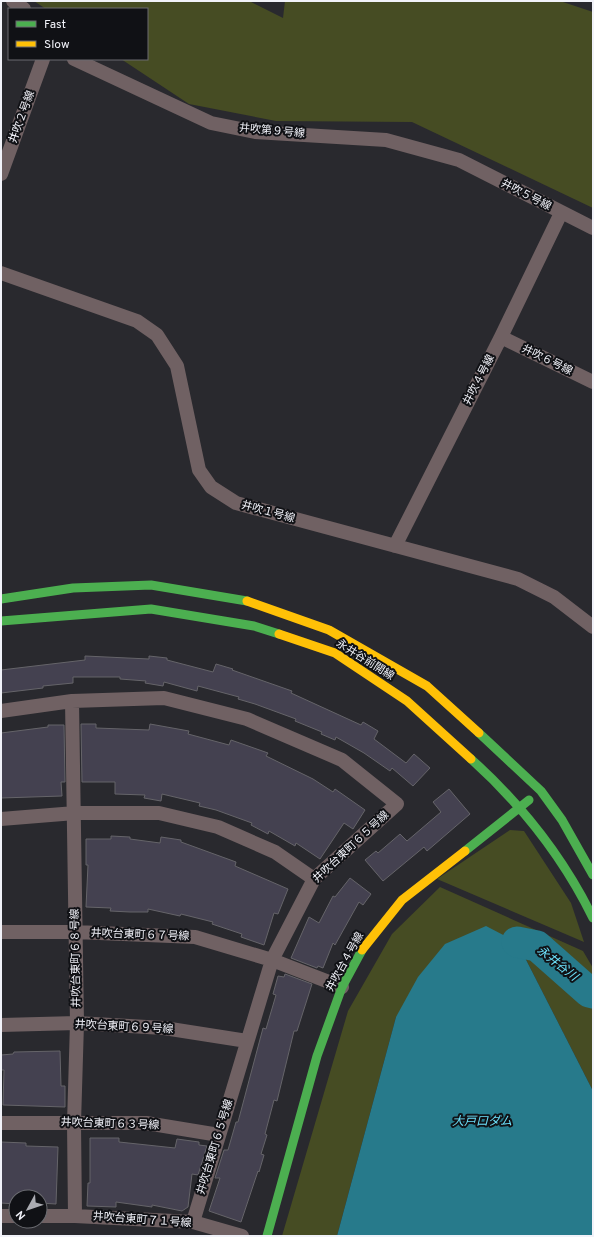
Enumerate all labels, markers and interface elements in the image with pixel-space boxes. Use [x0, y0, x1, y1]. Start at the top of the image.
legend [8, 8, 148, 60]
text: Fast [44, 17, 66, 33]
text: Slow [44, 37, 70, 53]
street label: 井吹２号線 [6, 89, 38, 145]
street label: 井吹第９号線 [239, 121, 305, 141]
street label: 井吹５号線 [498, 176, 554, 214]
street label: 井吹６号線 [519, 342, 575, 378]
street label: 井吹４号線 [460, 352, 498, 408]
street label: 井吹１号線 [240, 498, 296, 526]
street label: 永井谷前開線 [333, 637, 397, 683]
street label: 井吹台東町６５号線 [310, 808, 392, 886]
street label: 井吹台東町６８号線 [68, 908, 84, 1008]
street label: 井吹台東町６７号線 [90, 926, 190, 944]
street label: 井吹台４号線 [323, 930, 367, 994]
water label: 永井谷川 [533, 943, 582, 986]
street label: 井吹台東町６９号線 [74, 1017, 174, 1037]
street label: 井吹台東町６５号線 [194, 1098, 236, 1196]
water label: 大戸口ダム [452, 1114, 512, 1130]
street label: 井吹台東町６３号線 [60, 1115, 160, 1133]
north arrow [8, 1189, 48, 1229]
text: N [13, 1207, 29, 1222]
street label: 井吹台東町７１号線 [92, 1210, 192, 1230]

